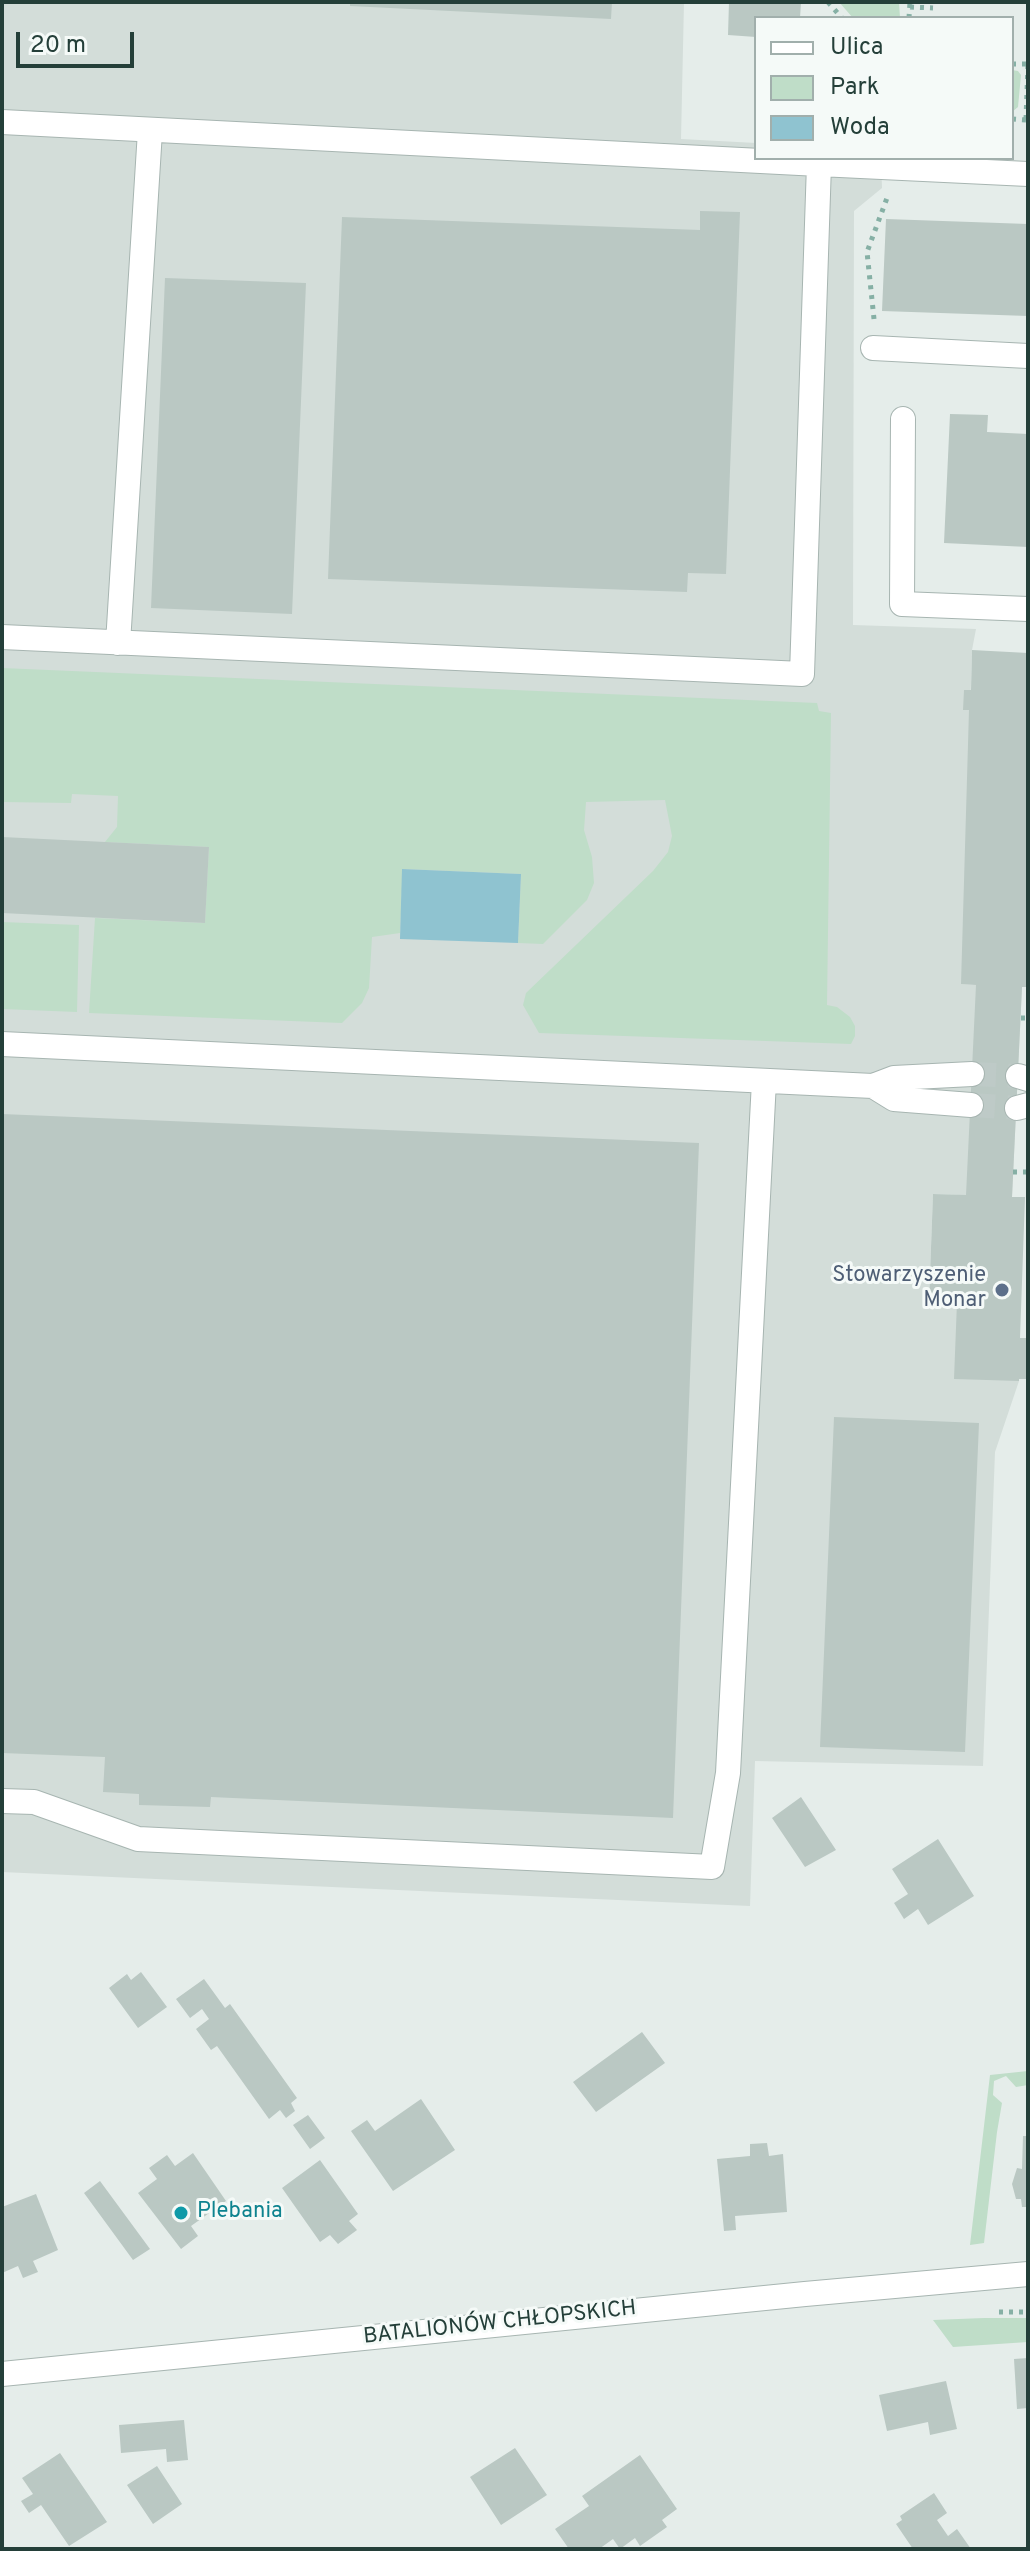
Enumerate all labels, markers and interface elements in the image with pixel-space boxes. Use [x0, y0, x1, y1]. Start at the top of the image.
scale bar [20, 16, 138, 66]
legend [754, 16, 1014, 160]
text: 20 m [30, 31, 86, 61]
text: Ulica [830, 33, 883, 63]
text: Park [830, 73, 880, 103]
text: Woda [830, 113, 890, 143]
place label: Stowarzyszenie Monar [832, 1264, 986, 1316]
marker: Stowarzyszenie Monar [993, 1281, 1011, 1299]
place label: Plebania [197, 2200, 283, 2226]
marker: Plebania [172, 2204, 190, 2222]
street label: BATALIONÓW CHŁOPSKICH [362, 2297, 638, 2351]

